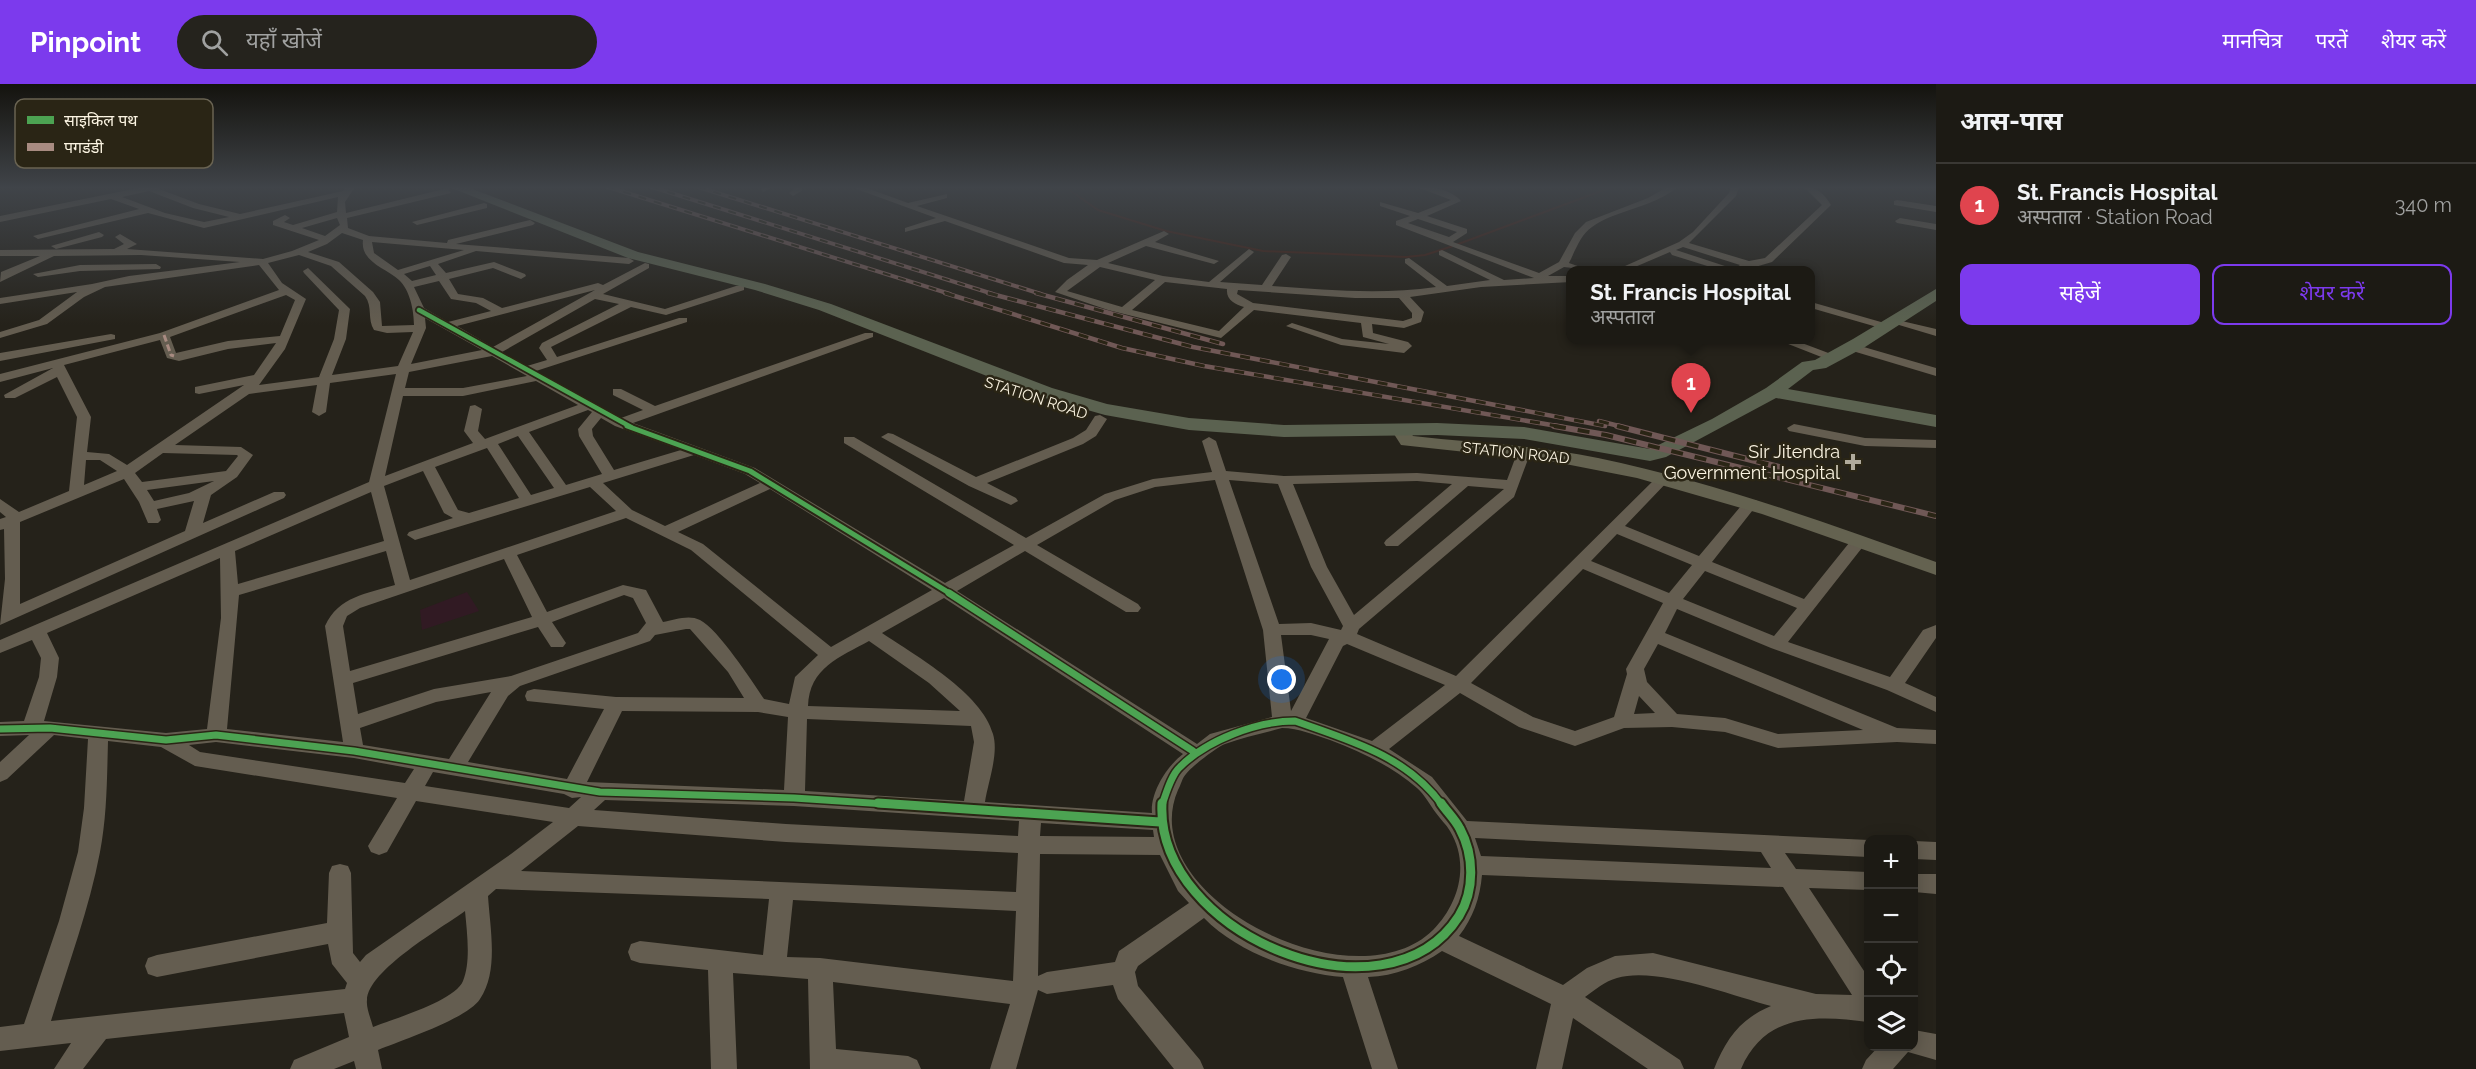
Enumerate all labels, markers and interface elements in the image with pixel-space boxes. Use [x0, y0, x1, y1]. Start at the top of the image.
search box [177, 15, 597, 69]
text: Pinpoint [30, 26, 141, 59]
icon: search [198, 26, 231, 59]
text: यहाँ खोजें [246, 27, 322, 53]
text: मानचित्र [2222, 28, 2282, 53]
text: परतें [2315, 28, 2348, 53]
text: शेयर करें [2381, 28, 2446, 53]
legend [15, 99, 213, 168]
text: आस-पास [1960, 106, 2063, 136]
text: साइकिल पथ [64, 111, 138, 130]
text: पगडंडी [64, 138, 104, 157]
text: St. Francis Hospital [2017, 179, 2218, 205]
text: 1 [1975, 193, 1984, 217]
text: 340 m [2395, 193, 2452, 217]
text: अस्पताल · Station Road [2017, 205, 2213, 229]
button: सहेजें [1960, 264, 2200, 325]
button: शेयर करें [2212, 264, 2452, 325]
popup [1566, 266, 1815, 344]
text: St. Francis Hospital [1590, 279, 1791, 305]
text: अस्पताल [1590, 305, 1655, 329]
pin: 1 [1672, 364, 1710, 413]
street label: STATION ROAD [982, 373, 1090, 423]
street label: STATION ROAD [1462, 438, 1571, 468]
place label: Sir Jitendra Government Hospital [1664, 441, 1840, 483]
marker: Sir Jitendra Government Hospital [1844, 453, 1862, 471]
your location [1267, 665, 1296, 694]
map controls [1864, 835, 1918, 1051]
button: + [1864, 835, 1918, 889]
button: − [1864, 889, 1918, 943]
button: locate [1864, 943, 1918, 997]
button: layers [1864, 997, 1918, 1051]

